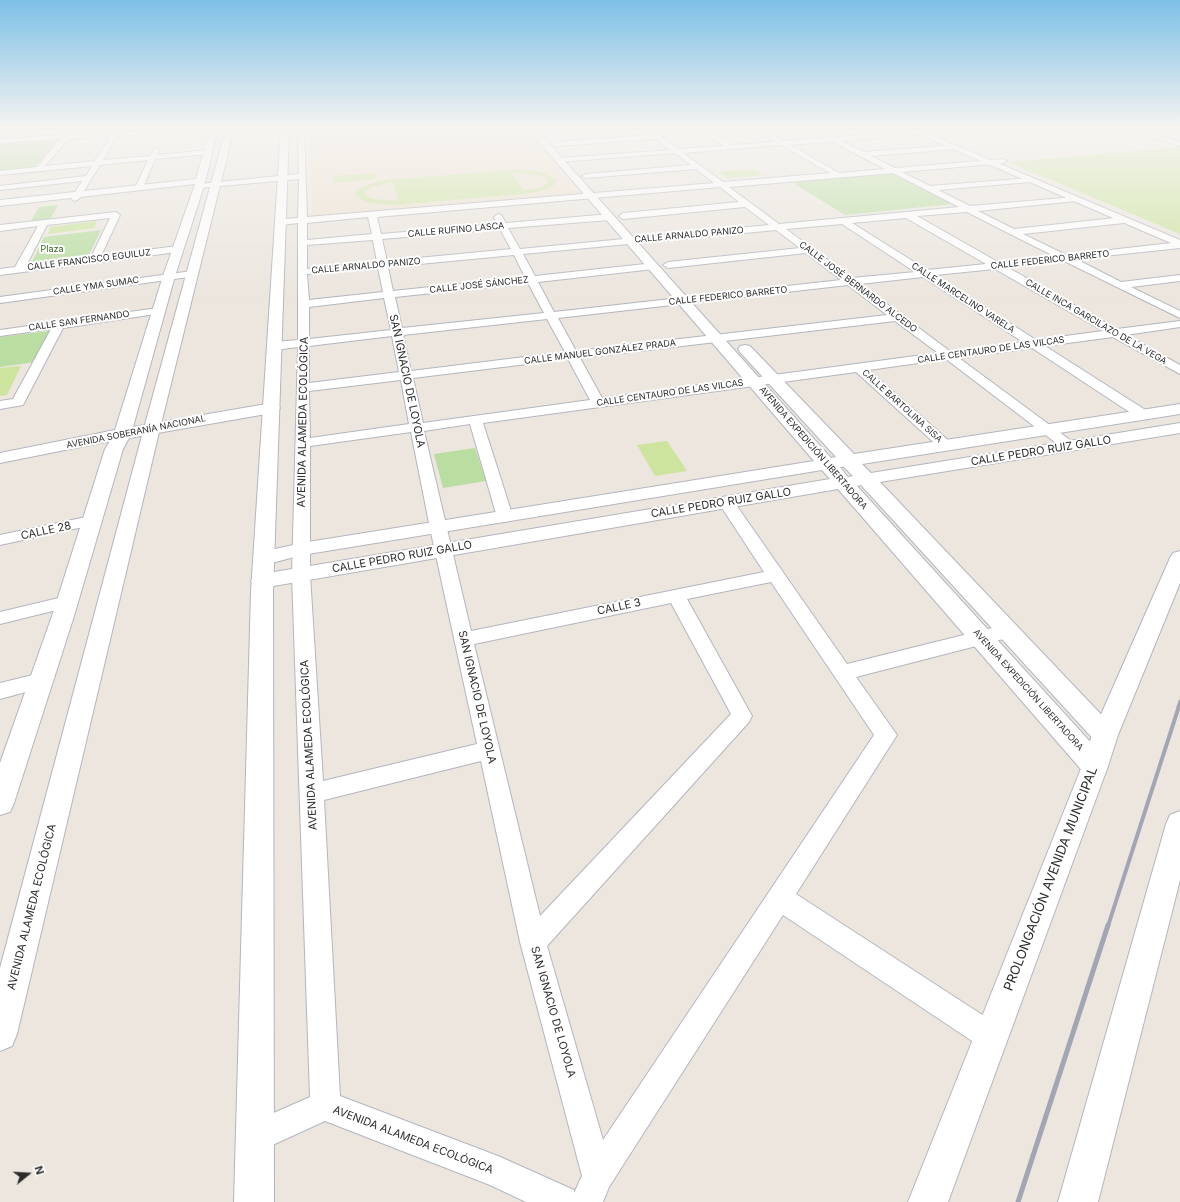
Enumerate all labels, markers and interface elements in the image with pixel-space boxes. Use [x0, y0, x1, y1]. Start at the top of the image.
street label: CALLE RUFINO LASCA [407, 220, 505, 240]
street label: CALLE ARNALDO PANIZO [634, 225, 744, 245]
street label: CALLE JOSÉ BERNARDO ALCEDO [797, 239, 919, 335]
park label: Plaza [40, 244, 64, 254]
street label: CALLE FRANCISCO EGUILUZ [27, 247, 151, 273]
street label: CALLE FEDERICO BARRETO [990, 248, 1110, 272]
street label: CALLE ARNALDO PANIZO [311, 256, 421, 276]
street label: CALLE MARCELINO VARELA [909, 261, 1017, 335]
street label: CALLE JOSÉ SÁNCHEZ [429, 274, 529, 296]
street label: CALLE YMA SUMAC [52, 275, 140, 297]
street label: CALLE INCA GARCILAZO DE LA VEGA [1023, 277, 1169, 367]
street label: CALLE FEDERICO BARRETO [668, 284, 788, 308]
street label: CALLE SAN FERNANDO [28, 309, 130, 333]
street label: SAN IGNACIO DE LOYOLA [386, 313, 428, 449]
street label: CALLE CENTAURO DE LAS VILCAS [917, 334, 1065, 366]
street label: AVENIDA ALAMEDA ECOLÓGICA [295, 337, 311, 507]
street label: CALLE MANUEL GONZÁLEZ PRADA [524, 337, 676, 367]
street label: CALLE BARTOLINA SISA [860, 367, 944, 445]
street label: CALLE CENTAURO DE LAS VILCAS [596, 377, 744, 409]
street label: AVENIDA EXPEDICIÓN LIBERTADORA [757, 384, 869, 512]
street label: AVENIDA SOBERANÍA NACIONAL [65, 413, 207, 451]
street label: CALLE PEDRO RUIZ GALLO [970, 433, 1112, 469]
street label: CALLE PEDRO RUIZ GALLO [650, 485, 792, 521]
street label: CALLE 28 [20, 519, 72, 543]
street label: CALLE PEDRO RUIZ GALLO [331, 538, 473, 576]
street label: CALLE 3 [596, 596, 642, 618]
street label: AVENIDA EXPEDICIÓN LIBERTADORA [971, 627, 1085, 753]
street label: SAN IGNACIO DE LOYOLA [455, 629, 499, 765]
street label: AVENIDA ALAMEDA ECOLÓGICA [298, 659, 320, 831]
street label: PROLONGACIÓN AVENIDA MUNICIPAL [1001, 765, 1101, 993]
street label: AVENIDA ALAMEDA ECOLÓGICA [5, 823, 59, 991]
street label: SAN IGNACIO DE LOYOLA [528, 945, 578, 1079]
street label: AVENIDA ALAMEDA ECOLÓGICA [331, 1103, 495, 1177]
north arrow [8, 1154, 48, 1194]
text: N [31, 1164, 47, 1176]

